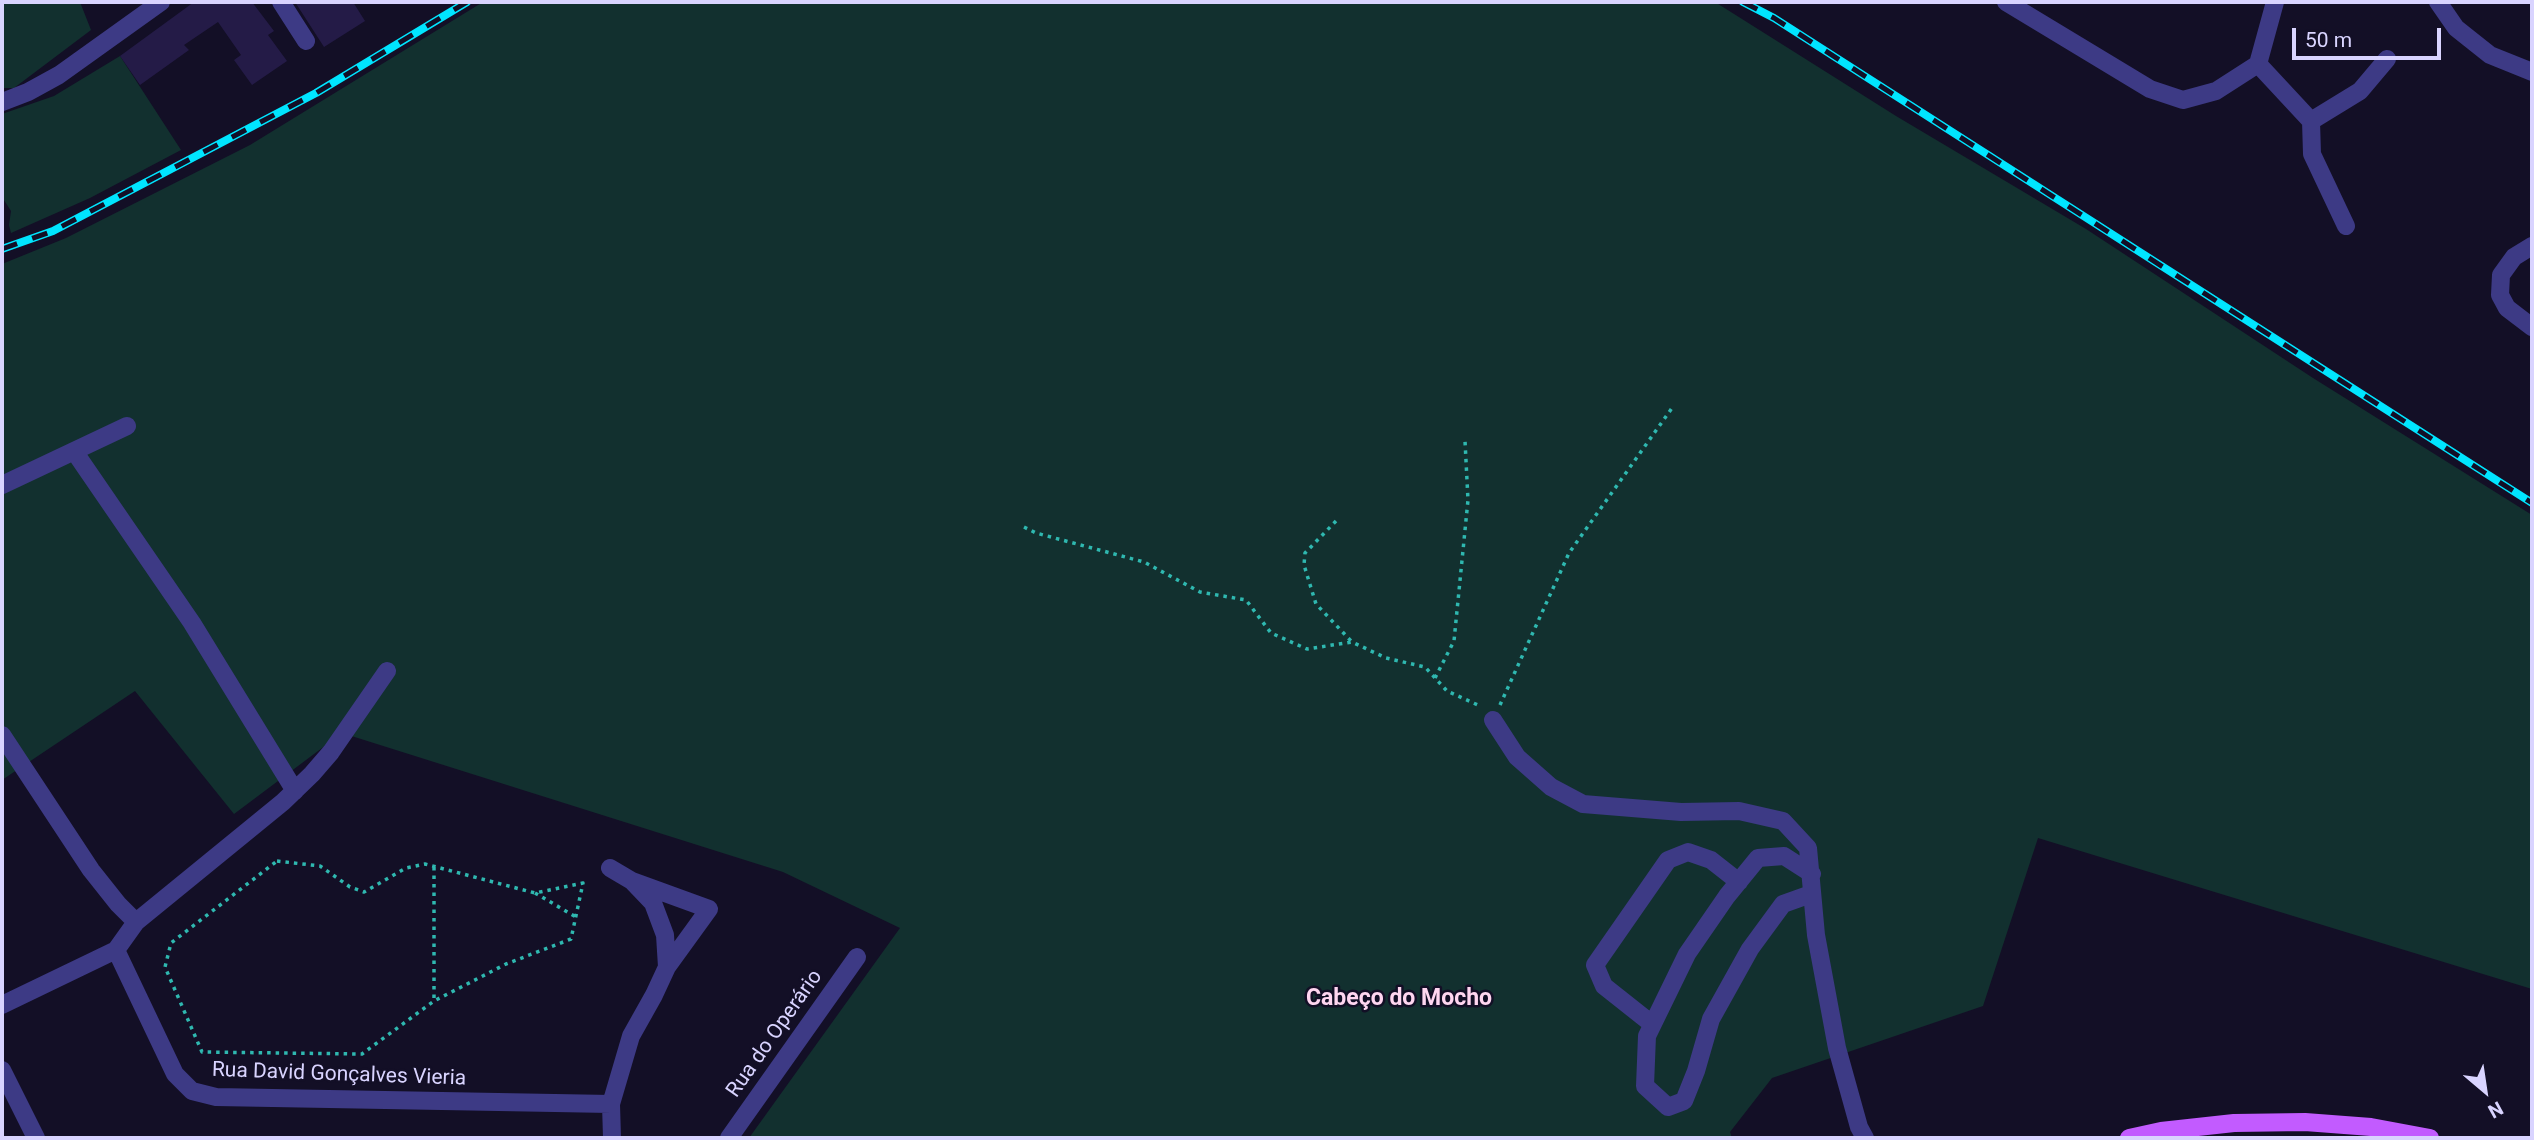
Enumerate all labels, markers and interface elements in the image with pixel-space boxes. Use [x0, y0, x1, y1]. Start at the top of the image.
scale bar [2296, 14, 2445, 58]
text: 50 m [2305, 28, 2352, 52]
street label: Rua do Operário [722, 965, 828, 1103]
district label: Cabeço do Mocho [1306, 985, 1492, 1013]
north arrow [2450, 1056, 2520, 1126]
street label: Rua David Gonçalves Vieria [211, 1058, 467, 1092]
text: N [2484, 1096, 2507, 1123]

